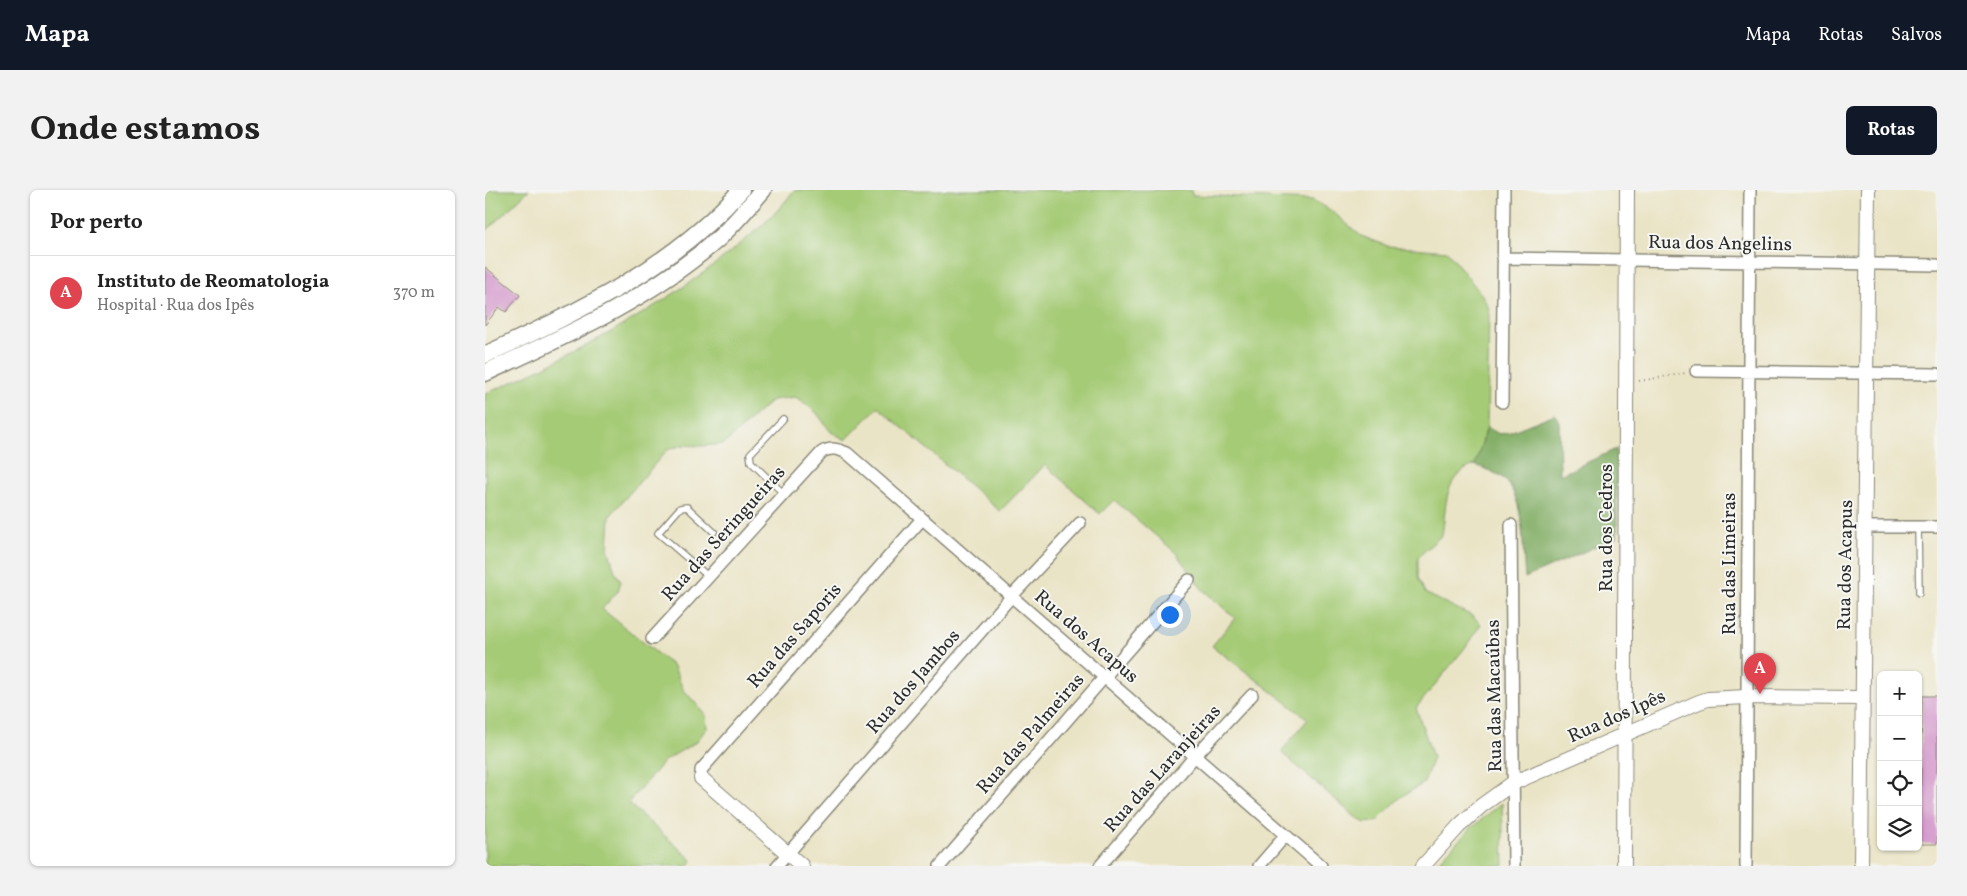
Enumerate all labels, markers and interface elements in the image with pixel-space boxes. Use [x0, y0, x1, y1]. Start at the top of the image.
text: Mapa [25, 18, 90, 52]
text: Mapa [1746, 23, 1791, 48]
text: Rotas [1819, 23, 1863, 48]
text: Salvos [1891, 23, 1942, 48]
text: Onde estamos [30, 106, 260, 154]
button: Rotas [1846, 106, 1937, 155]
text: Por perto [50, 208, 143, 237]
street label: Rua dos Angelins [1648, 230, 1792, 258]
text: Instituto de Reomatologia [97, 269, 329, 295]
text: A [60, 282, 72, 304]
text: 370 m [393, 282, 435, 304]
text: Hospital · Rua dos Ipês [97, 295, 254, 317]
street label: Rua das Seringueiras [656, 461, 792, 607]
street label: Rua dos Cedros [1594, 464, 1620, 592]
street label: Rua das Limeiras [1717, 493, 1743, 635]
street label: Rua dos Acapus [1832, 500, 1860, 630]
street label: Rua das Saporis [742, 578, 848, 694]
street label: Rua dos Acapus [1028, 584, 1144, 690]
your location [1157, 602, 1183, 628]
street label: Rua das Macaúbas [1481, 619, 1509, 773]
street label: Rua dos Jambos [861, 624, 967, 740]
pin: A [1744, 653, 1776, 694]
street label: Rua das Palmeiras [971, 668, 1091, 800]
map controls [1877, 671, 1922, 851]
button: + [1877, 671, 1922, 716]
street label: Rua dos Ipês [1564, 684, 1670, 750]
street label: Rua das Laranjeiras [1099, 700, 1227, 838]
button: − [1877, 716, 1922, 761]
button: locate [1877, 761, 1922, 806]
button: layers [1877, 806, 1922, 851]

